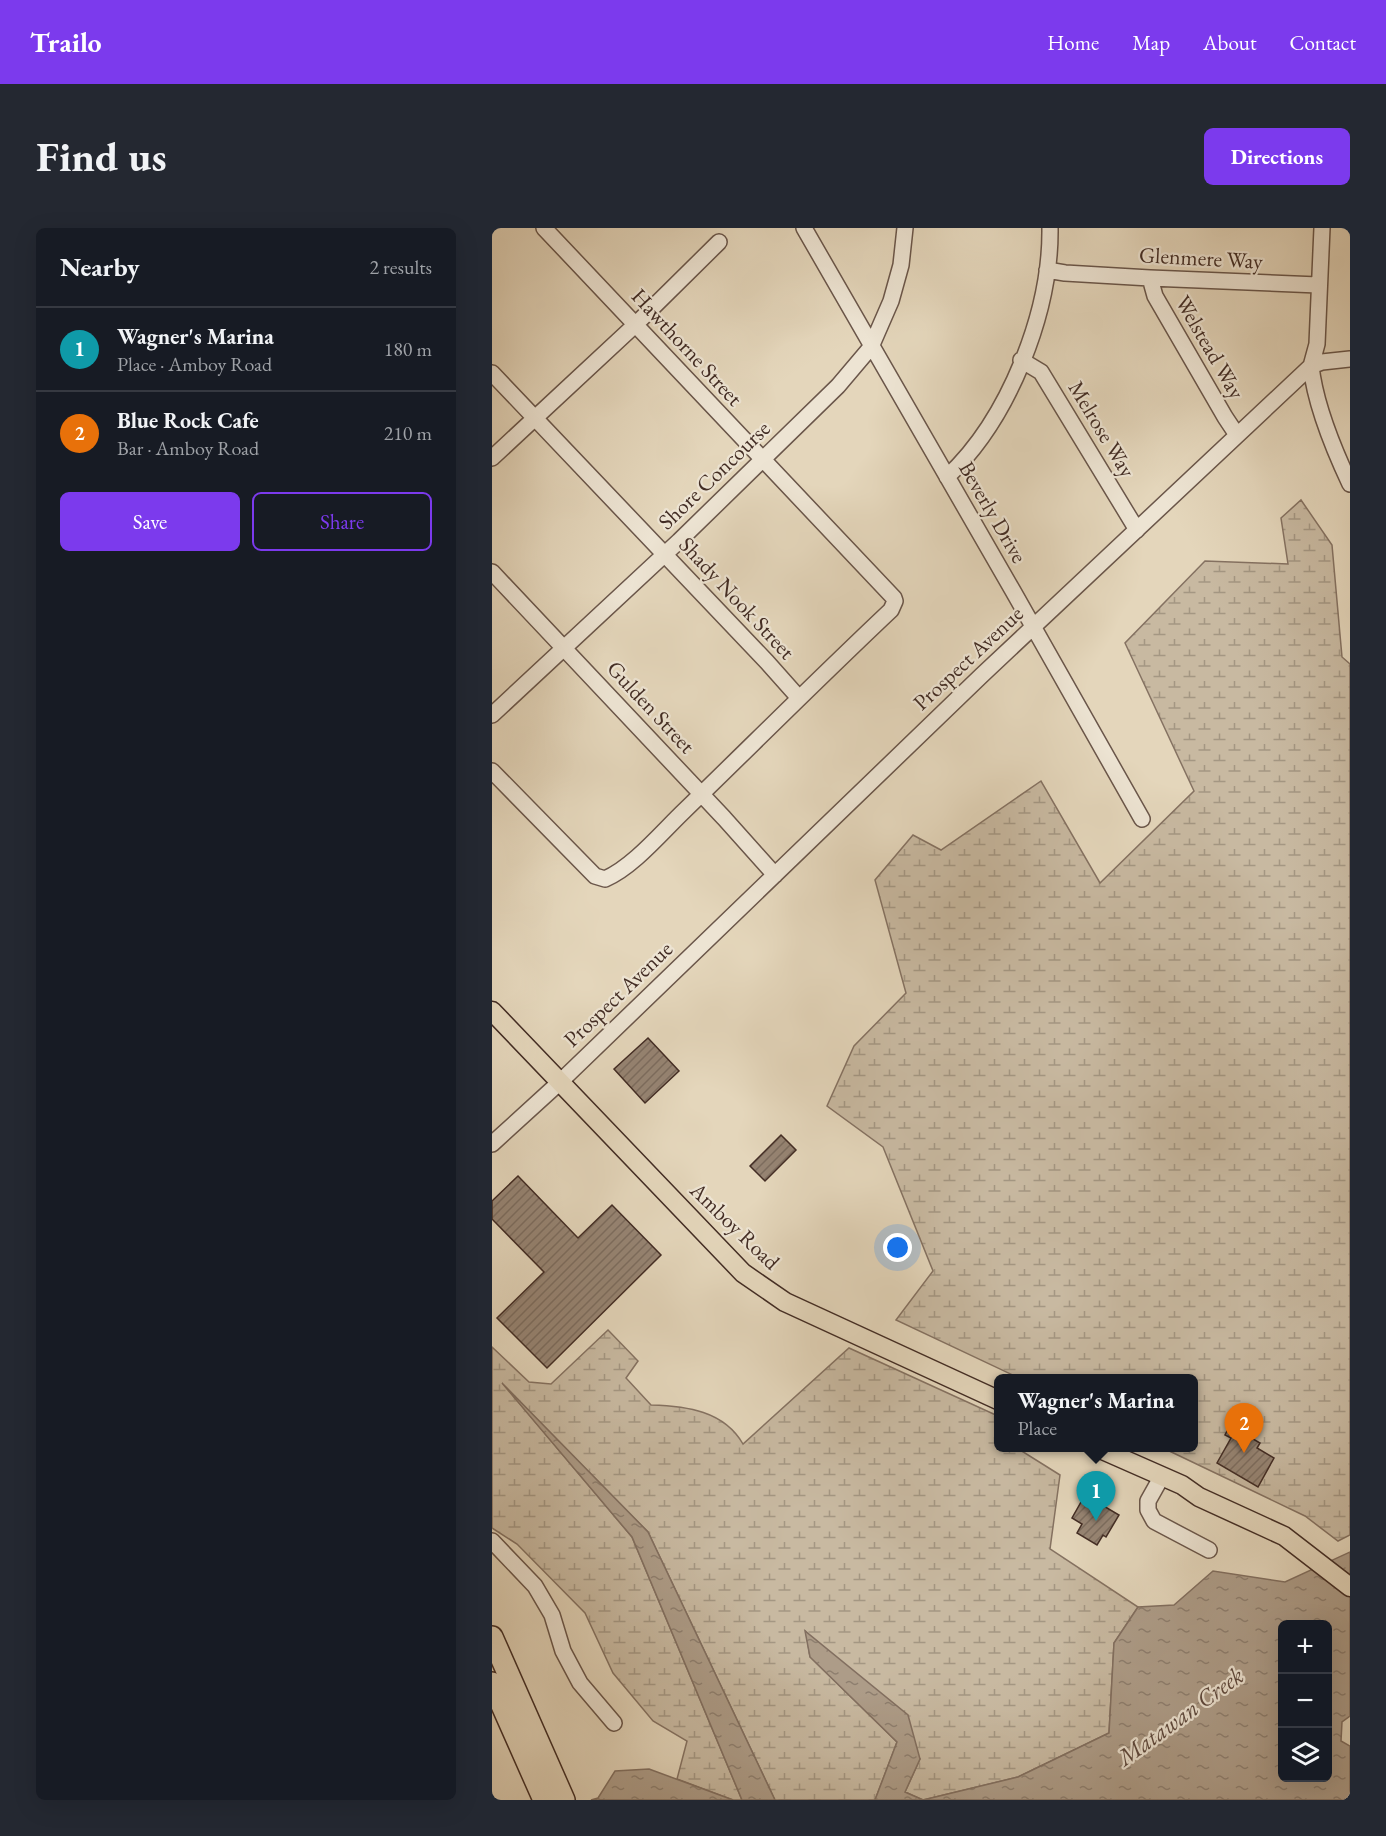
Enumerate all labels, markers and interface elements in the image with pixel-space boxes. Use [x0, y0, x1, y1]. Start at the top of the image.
text: Trailo [30, 24, 102, 60]
text: Home [1047, 29, 1099, 56]
text: Map [1132, 29, 1170, 56]
text: About [1203, 29, 1256, 56]
text: Contact [1289, 29, 1356, 56]
button: Directions [1204, 128, 1350, 185]
text: Find us [36, 129, 167, 184]
street label: Glenmere Way [1138, 240, 1264, 276]
text: Nearby [60, 250, 140, 284]
text: 2 results [369, 254, 432, 280]
street label: Hawthorne Street [625, 282, 749, 412]
street label: Welstead Way [1169, 290, 1251, 404]
text: Wagner's Marina [117, 322, 274, 351]
text: 1 [74, 336, 85, 362]
text: 180 m [384, 336, 432, 362]
text: Place · Amboy Road [117, 351, 272, 377]
street label: Melrose Way [1062, 375, 1142, 483]
text: Blue Rock Cafe [117, 406, 259, 435]
street label: Shore Concourse [652, 414, 777, 536]
text: 2 [74, 420, 85, 446]
text: 210 m [384, 420, 432, 446]
text: Bar · Amboy Road [117, 435, 259, 461]
street label: Beverly Drive [952, 456, 1034, 568]
button: Save [60, 492, 240, 551]
button: Share [252, 492, 432, 551]
street label: Shady Nook Street [673, 531, 801, 666]
street label: Prospect Avenue [907, 599, 1030, 717]
street label: Gulden Street [601, 654, 702, 760]
street label: Prospect Avenue [557, 934, 679, 1053]
street label: Amboy Road [683, 1175, 787, 1277]
your location [883, 1233, 912, 1262]
popup [994, 1374, 1198, 1452]
text: Wagner's Marina [1018, 1386, 1174, 1415]
pin: 2 [1224, 1404, 1263, 1453]
text: Place [1018, 1415, 1057, 1441]
pin: 1 [1076, 1472, 1116, 1521]
map controls [1278, 1620, 1332, 1782]
button: + [1278, 1620, 1332, 1674]
water label: Matawan Creek [1109, 1660, 1249, 1774]
button: − [1278, 1674, 1332, 1728]
button: layers [1278, 1728, 1332, 1782]

